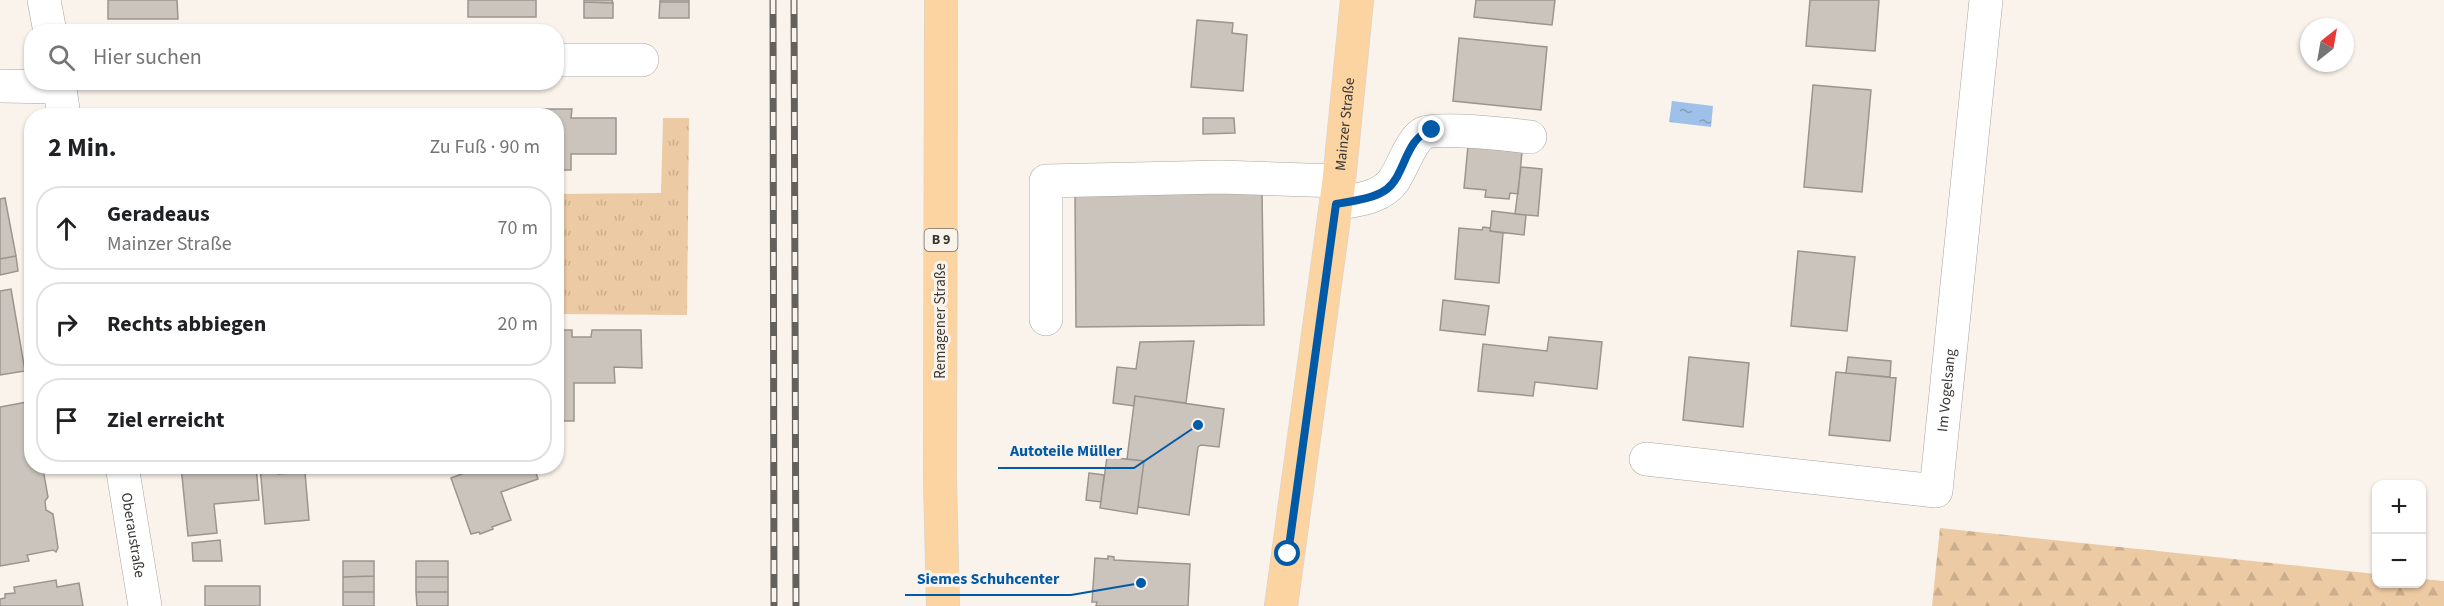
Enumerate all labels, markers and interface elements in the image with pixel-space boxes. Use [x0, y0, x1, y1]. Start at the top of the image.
north arrow [2300, 18, 2354, 72]
search box [24, 24, 564, 90]
icon: search [45, 41, 78, 74]
text: Hier suchen [93, 41, 202, 73]
street label: Mainzer Straße [1330, 77, 1360, 172]
route end [1418, 116, 1444, 142]
text: 2 Min. [48, 129, 117, 166]
text: Zu Fuß · 90 m [429, 133, 540, 161]
text: Geradeaus [107, 198, 210, 230]
icon: ahead [50, 212, 83, 245]
text: 70 m [498, 214, 538, 242]
road number: B 9 [924, 229, 958, 251]
text: Mainzer Straße [107, 230, 232, 258]
street label: Remagener Straße [930, 263, 951, 379]
icon: right [50, 308, 83, 341]
text: Rechts abbiegen [107, 308, 266, 340]
text: 20 m [498, 310, 538, 338]
street label: Im Vogelsang [1932, 347, 1961, 433]
icon: arrive [50, 404, 83, 437]
text: Ziel erreicht [107, 404, 225, 436]
callout: Autoteile Müller [998, 434, 1134, 468]
text: Autoteile Müller [1009, 440, 1123, 462]
map controls [2372, 480, 2426, 588]
button: + [2372, 480, 2426, 534]
street label: Oberaustraße [116, 491, 151, 579]
button: − [2372, 534, 2426, 588]
route start [1274, 540, 1300, 566]
callout: Siemes Schuhcenter [905, 561, 1071, 595]
text: Siemes Schuhcenter [917, 568, 1060, 590]

